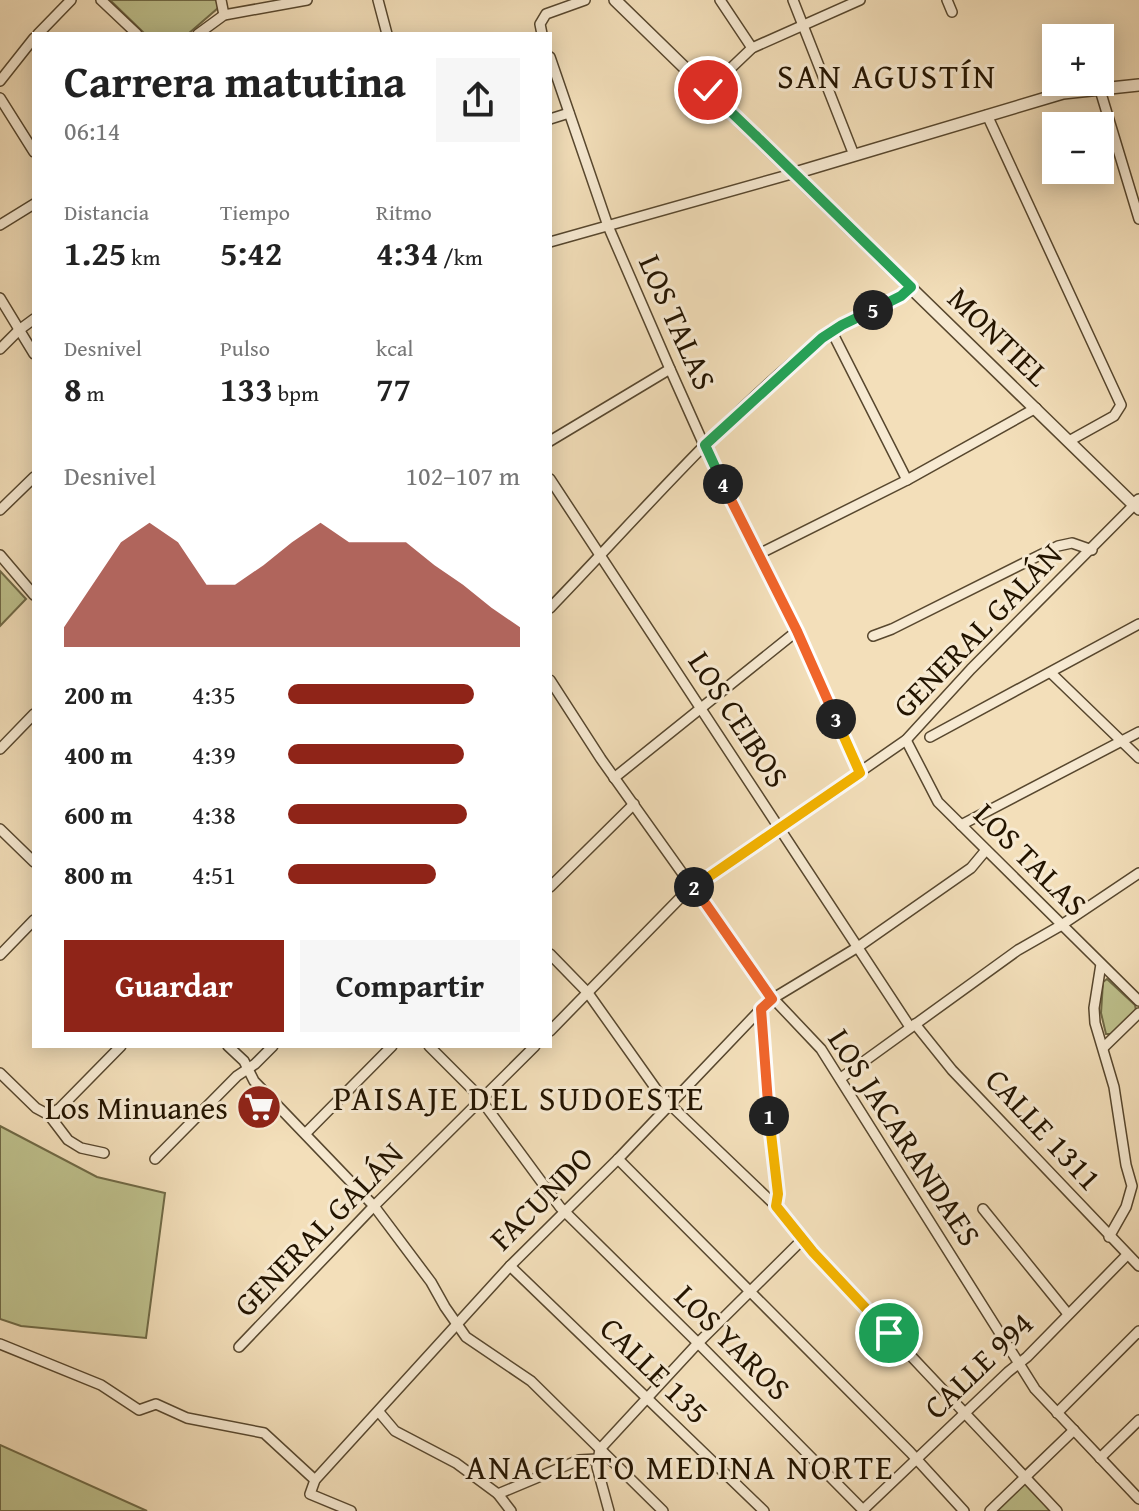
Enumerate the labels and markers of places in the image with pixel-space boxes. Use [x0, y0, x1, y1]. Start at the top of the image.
pin [674, 56, 742, 124]
pin: 5 [853, 290, 893, 330]
pin: 4 [703, 464, 743, 504]
pin: 3 [816, 699, 856, 739]
pin: 2 [674, 867, 714, 907]
supermarket icon: Los Minuanes [235, 1083, 283, 1131]
place label: Los Minuanes [45, 1084, 228, 1131]
pin: 1 [749, 1096, 789, 1136]
pin [855, 1299, 923, 1367]

